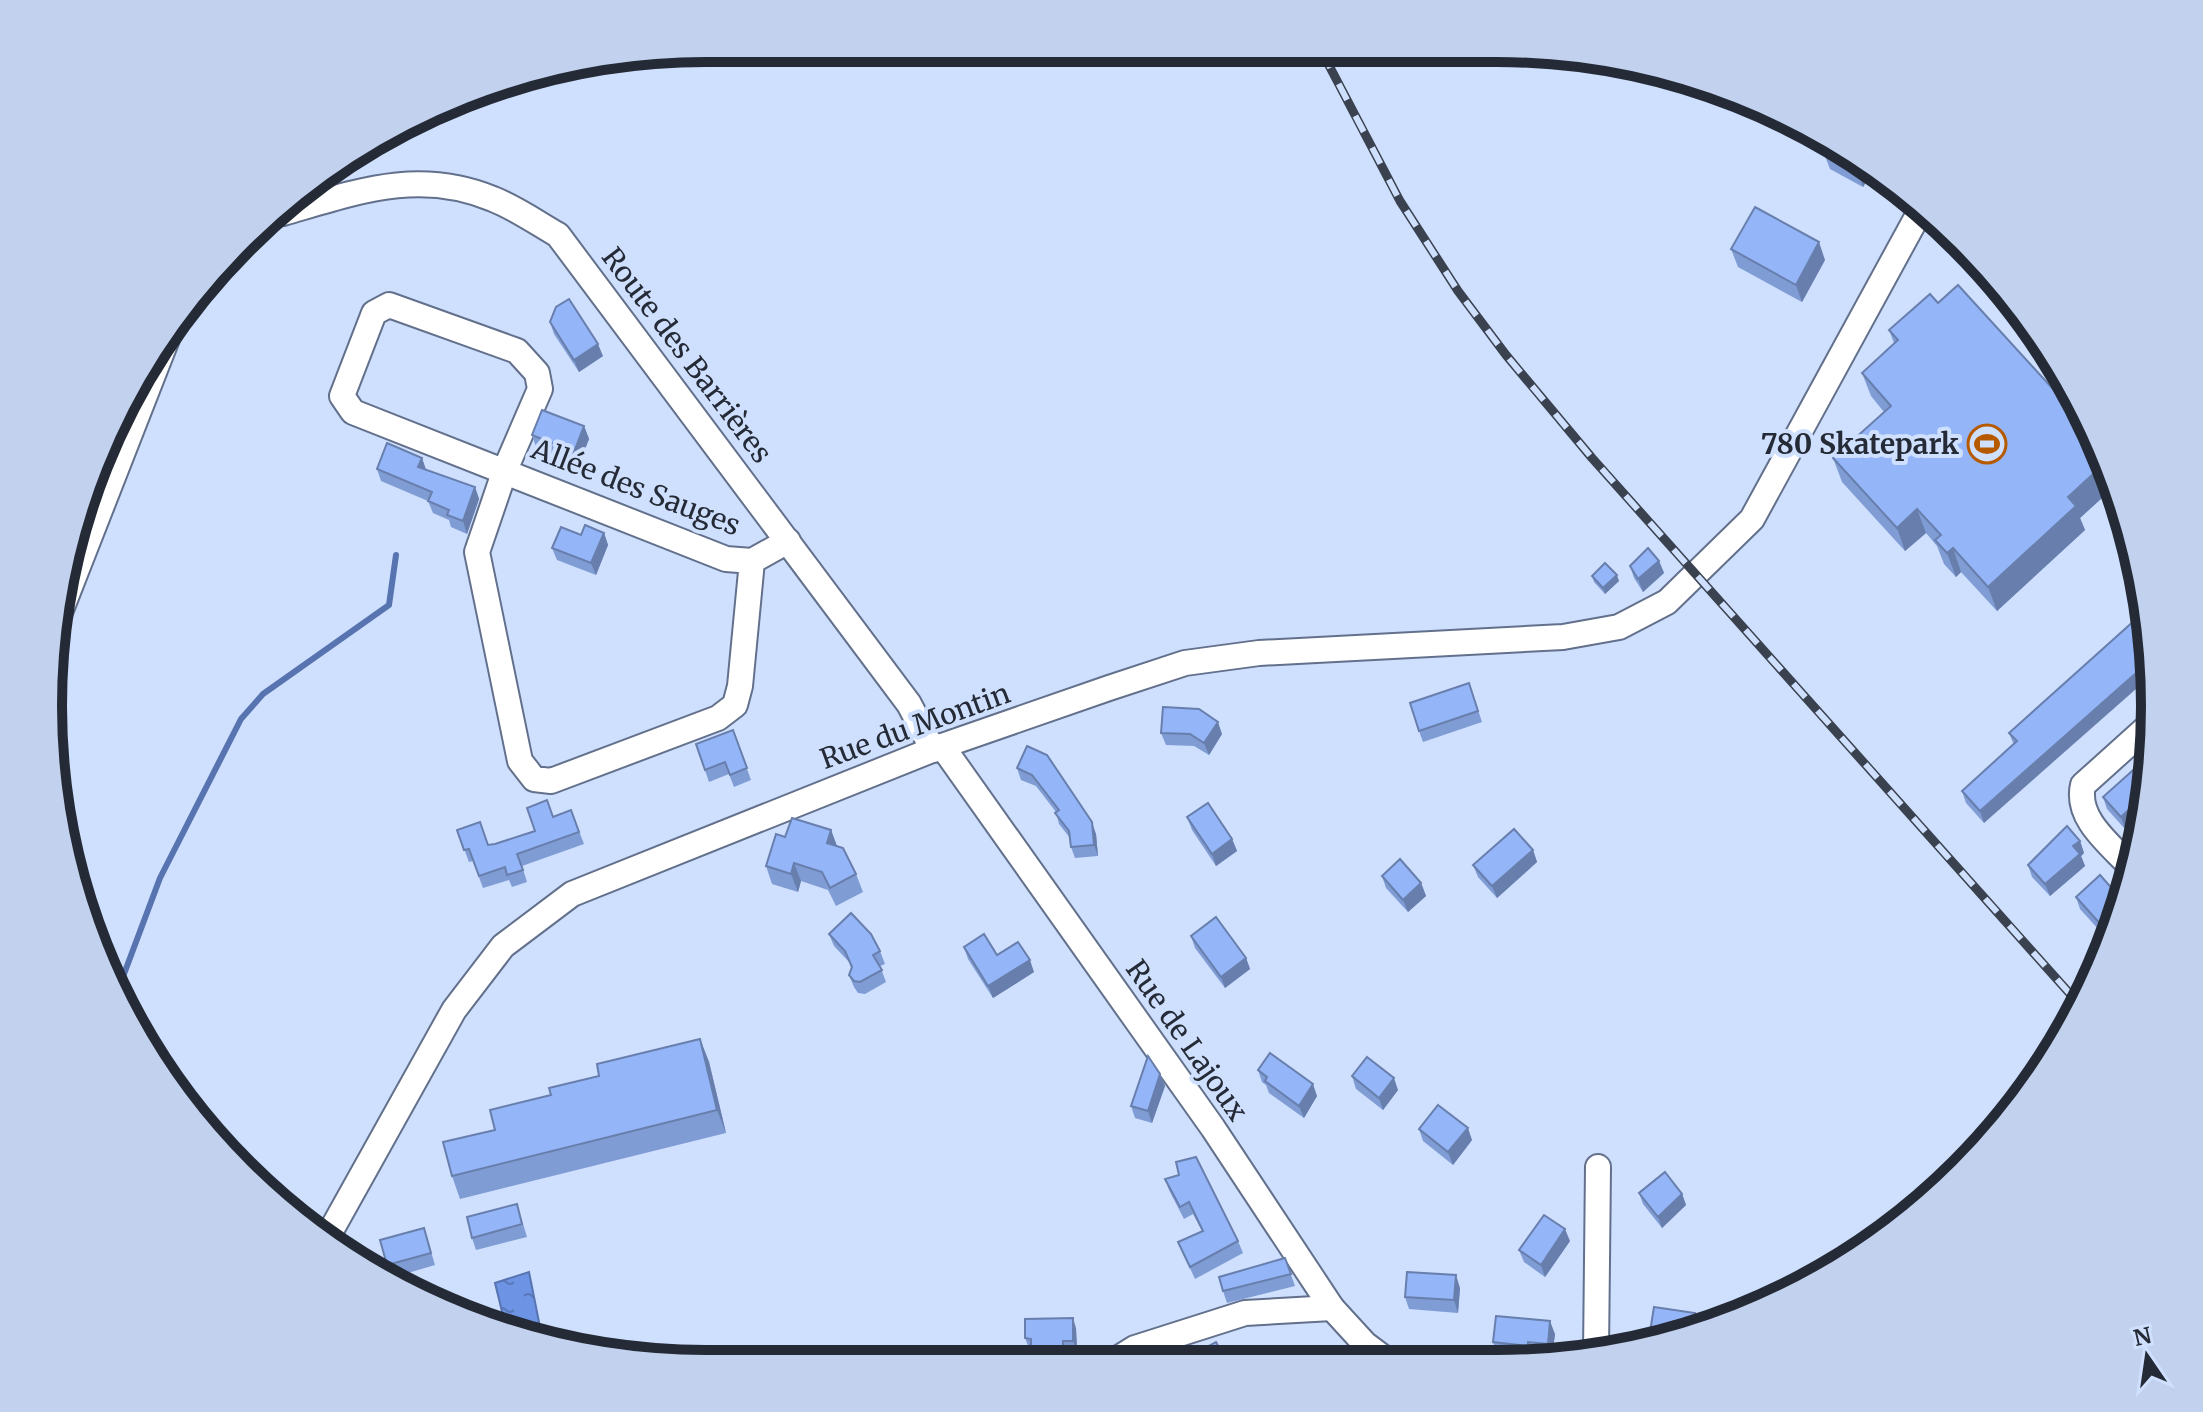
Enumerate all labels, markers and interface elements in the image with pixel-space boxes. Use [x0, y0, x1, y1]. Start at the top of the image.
street label: Route des Barrières [594, 240, 780, 470]
sports icon: 780 Skatepark [1966, 423, 2008, 465]
place label: 780 Skatepark [1761, 426, 1960, 462]
street label: Allée des Sauges [526, 430, 745, 543]
street label: Rue du Montin [815, 675, 1015, 777]
street label: Rue de Lajoux [1118, 953, 1256, 1128]
north arrow [2107, 1316, 2187, 1396]
text: N [2131, 1321, 2155, 1352]

